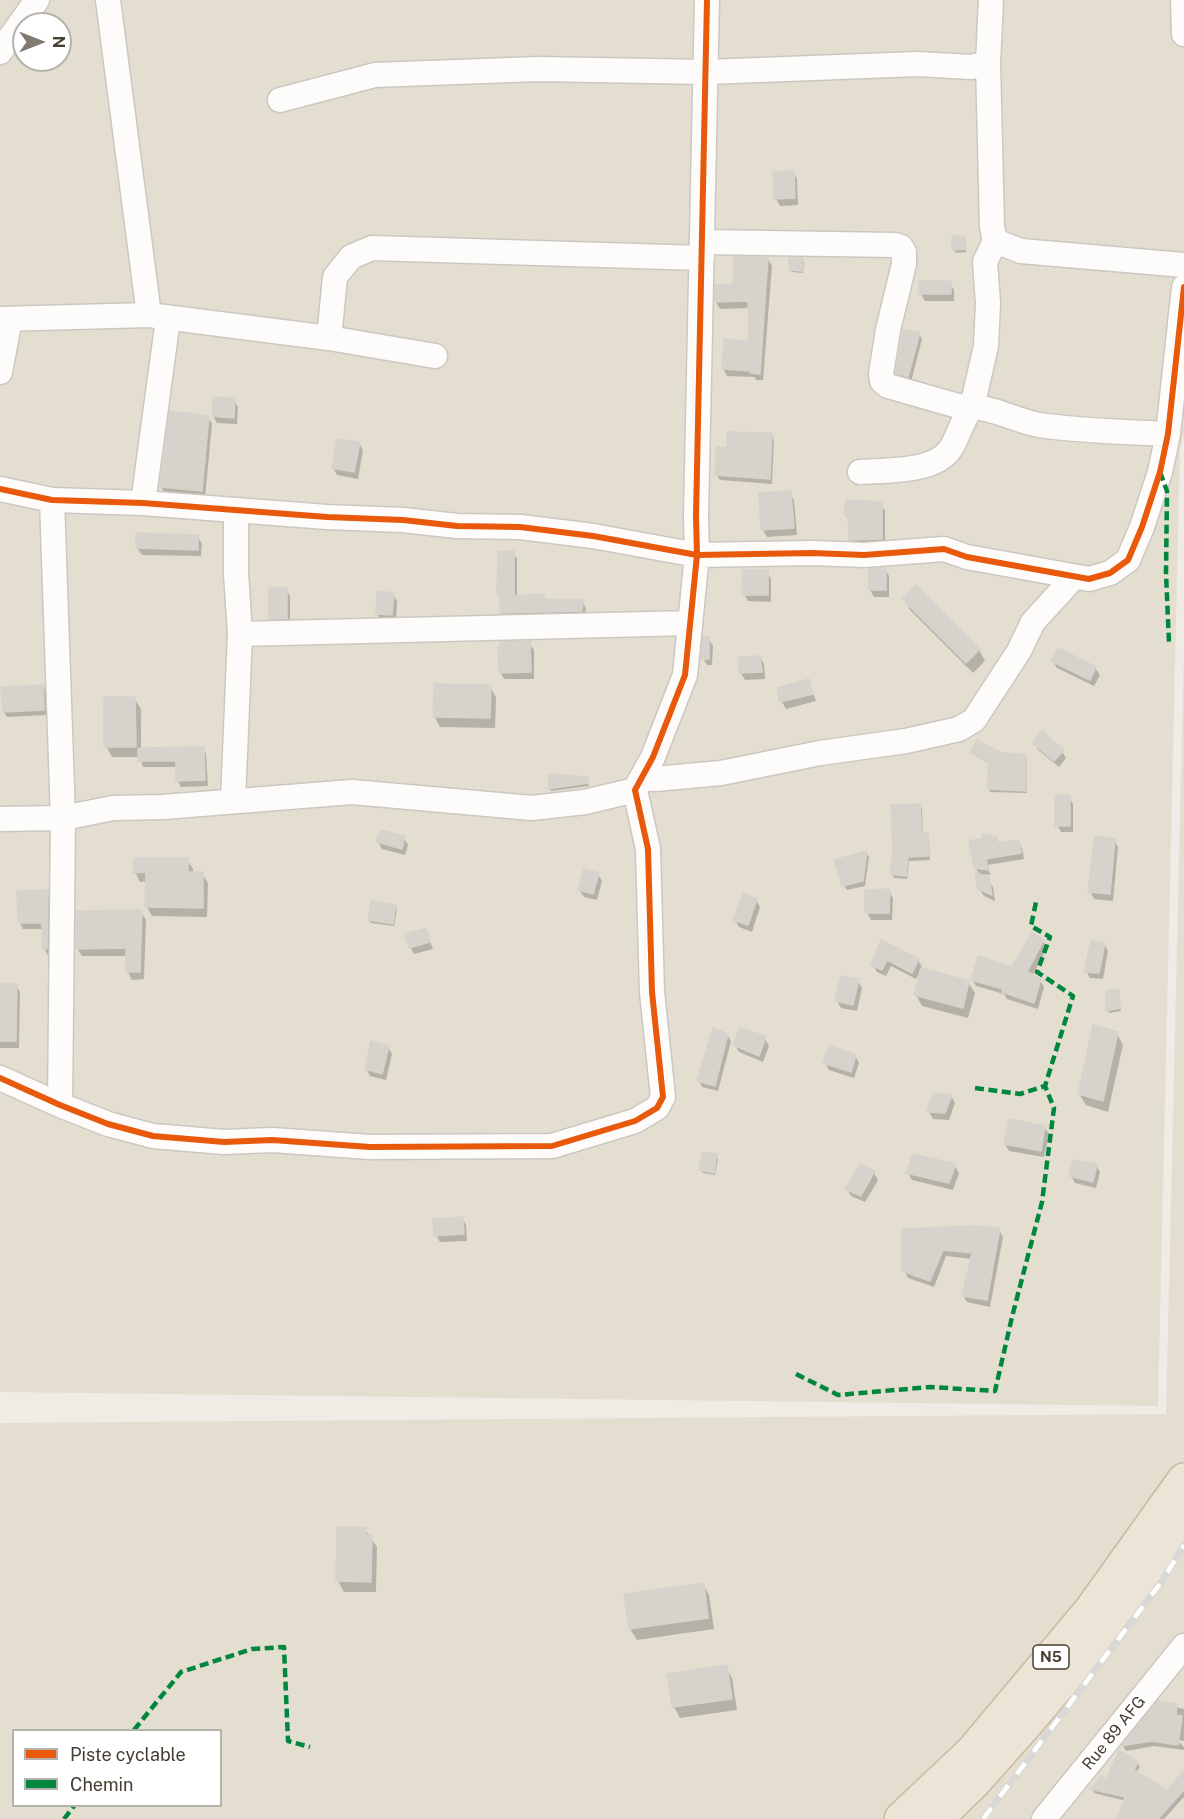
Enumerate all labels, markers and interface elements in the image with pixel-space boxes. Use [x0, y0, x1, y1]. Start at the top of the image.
north arrow [12, 12, 72, 72]
text: N [49, 36, 68, 48]
road number: N5 [1033, 1645, 1069, 1669]
street label: Rue 89 AFG [1078, 1692, 1150, 1774]
legend [12, 1729, 222, 1807]
text: Piste cyclable [70, 1744, 186, 1765]
text: Chemin [70, 1774, 134, 1795]

